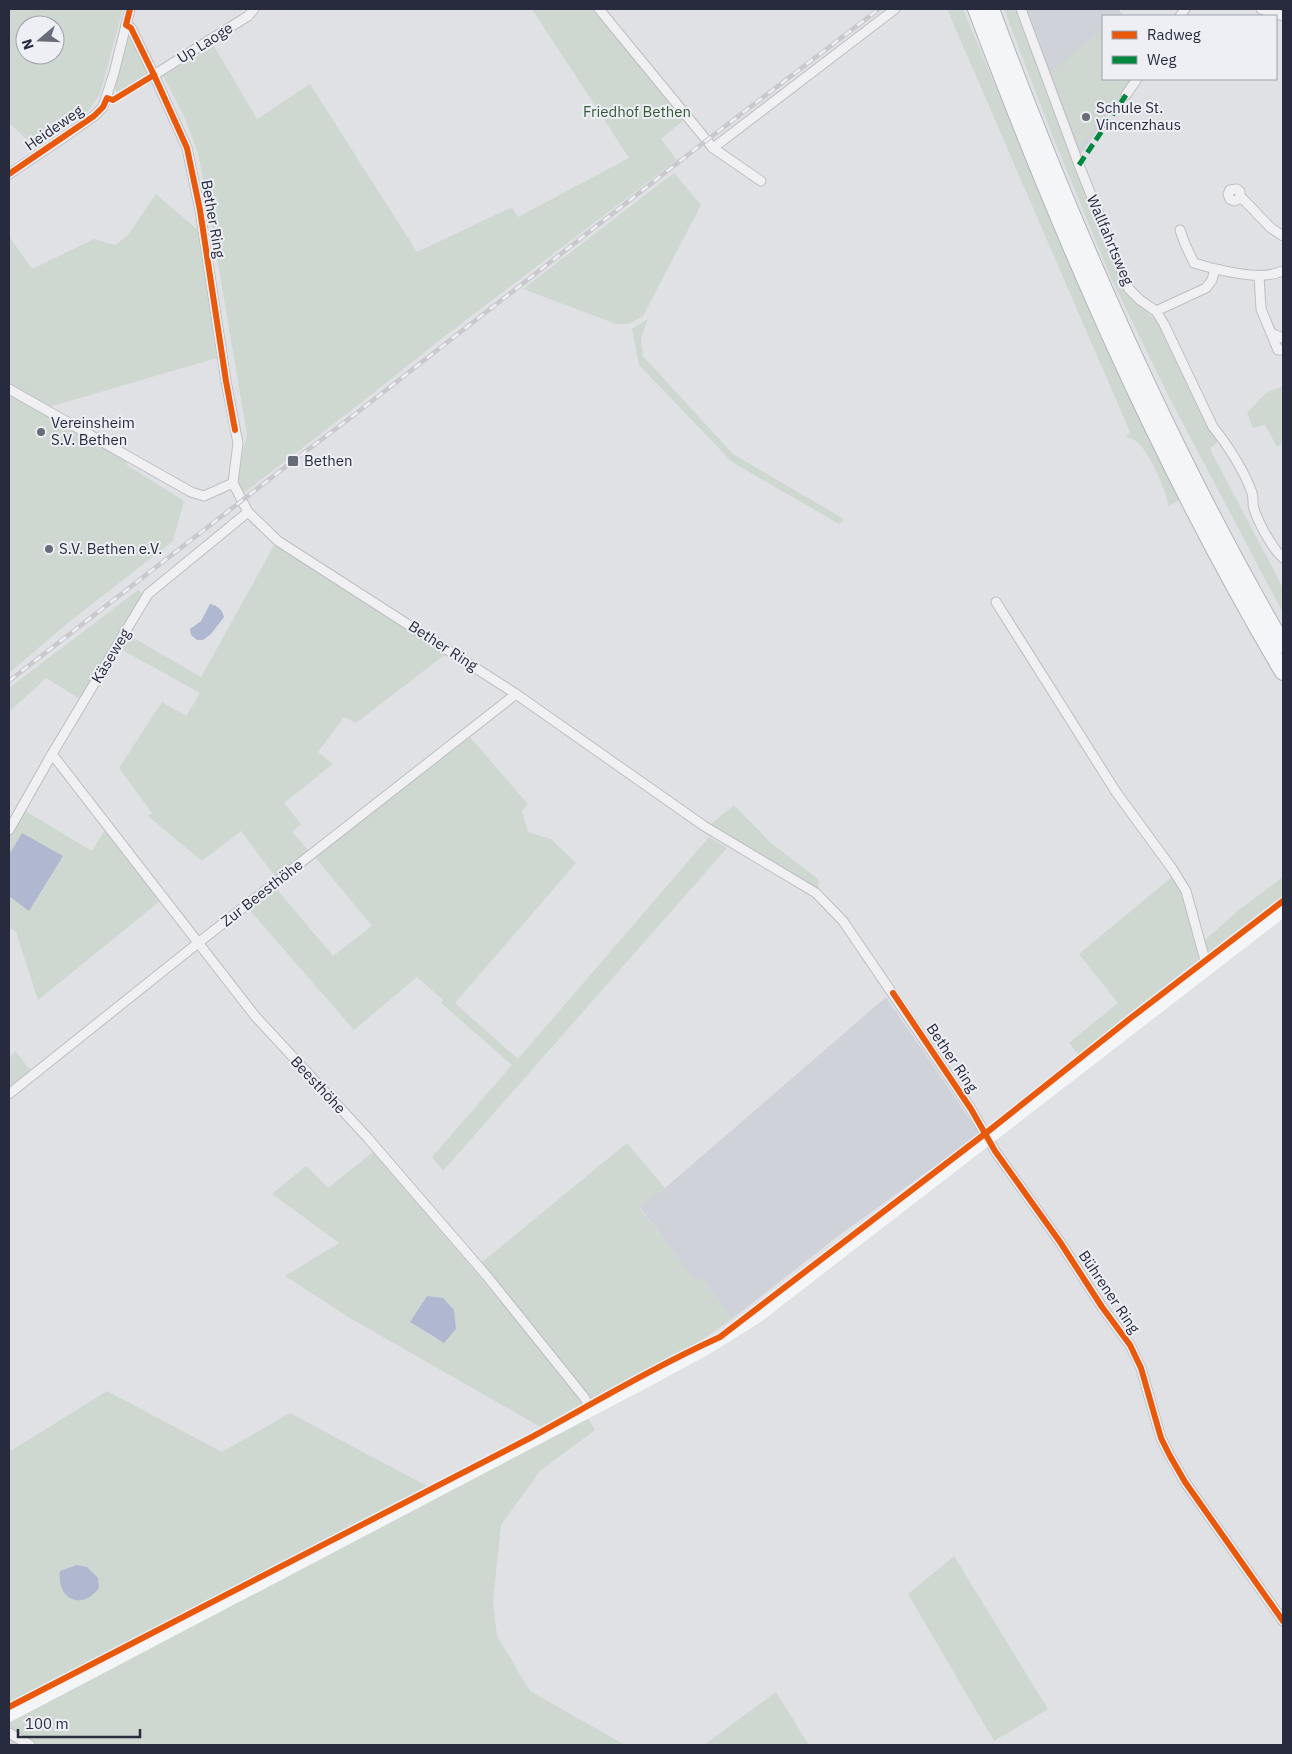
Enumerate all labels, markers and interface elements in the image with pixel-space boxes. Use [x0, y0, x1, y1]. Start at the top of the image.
north arrow [15, 15, 65, 65]
legend [1102, 15, 1277, 80]
street label: Up Laoge [173, 18, 236, 67]
text: Radweg [1147, 25, 1201, 44]
text: N [18, 37, 38, 52]
text: Weg [1147, 50, 1176, 69]
place label: Schule St. Vincenzhaus [1096, 98, 1181, 134]
street label: Heideweg [21, 101, 87, 155]
park label: Friedhof Bethen [583, 102, 691, 121]
marker: Schule St. Vincenzhaus [1080, 111, 1092, 123]
street label: Bether Ring [197, 178, 230, 259]
street label: Wallfahrtsweg [1083, 192, 1138, 288]
place label: Vereinsheim S.V. Bethen [51, 413, 135, 449]
marker: Vereinsheim S.V. Bethen [35, 426, 47, 438]
place label: Bethen [304, 451, 353, 470]
marker: Bethen [286, 454, 300, 468]
place label: S.V. Bethen e.V. [59, 539, 162, 558]
marker: S.V. Bethen e.V. [43, 543, 55, 555]
street label: Bether Ring [405, 616, 482, 675]
street label: Käseweg [87, 625, 134, 687]
street label: Zur Beesthöhe [217, 855, 306, 930]
street label: Bether Ring [922, 1020, 982, 1096]
street label: Beesthöhe [287, 1052, 350, 1118]
street label: Bührener Ring [1075, 1247, 1144, 1337]
scale bar [18, 1706, 140, 1738]
text: 100 m [25, 1714, 69, 1733]

